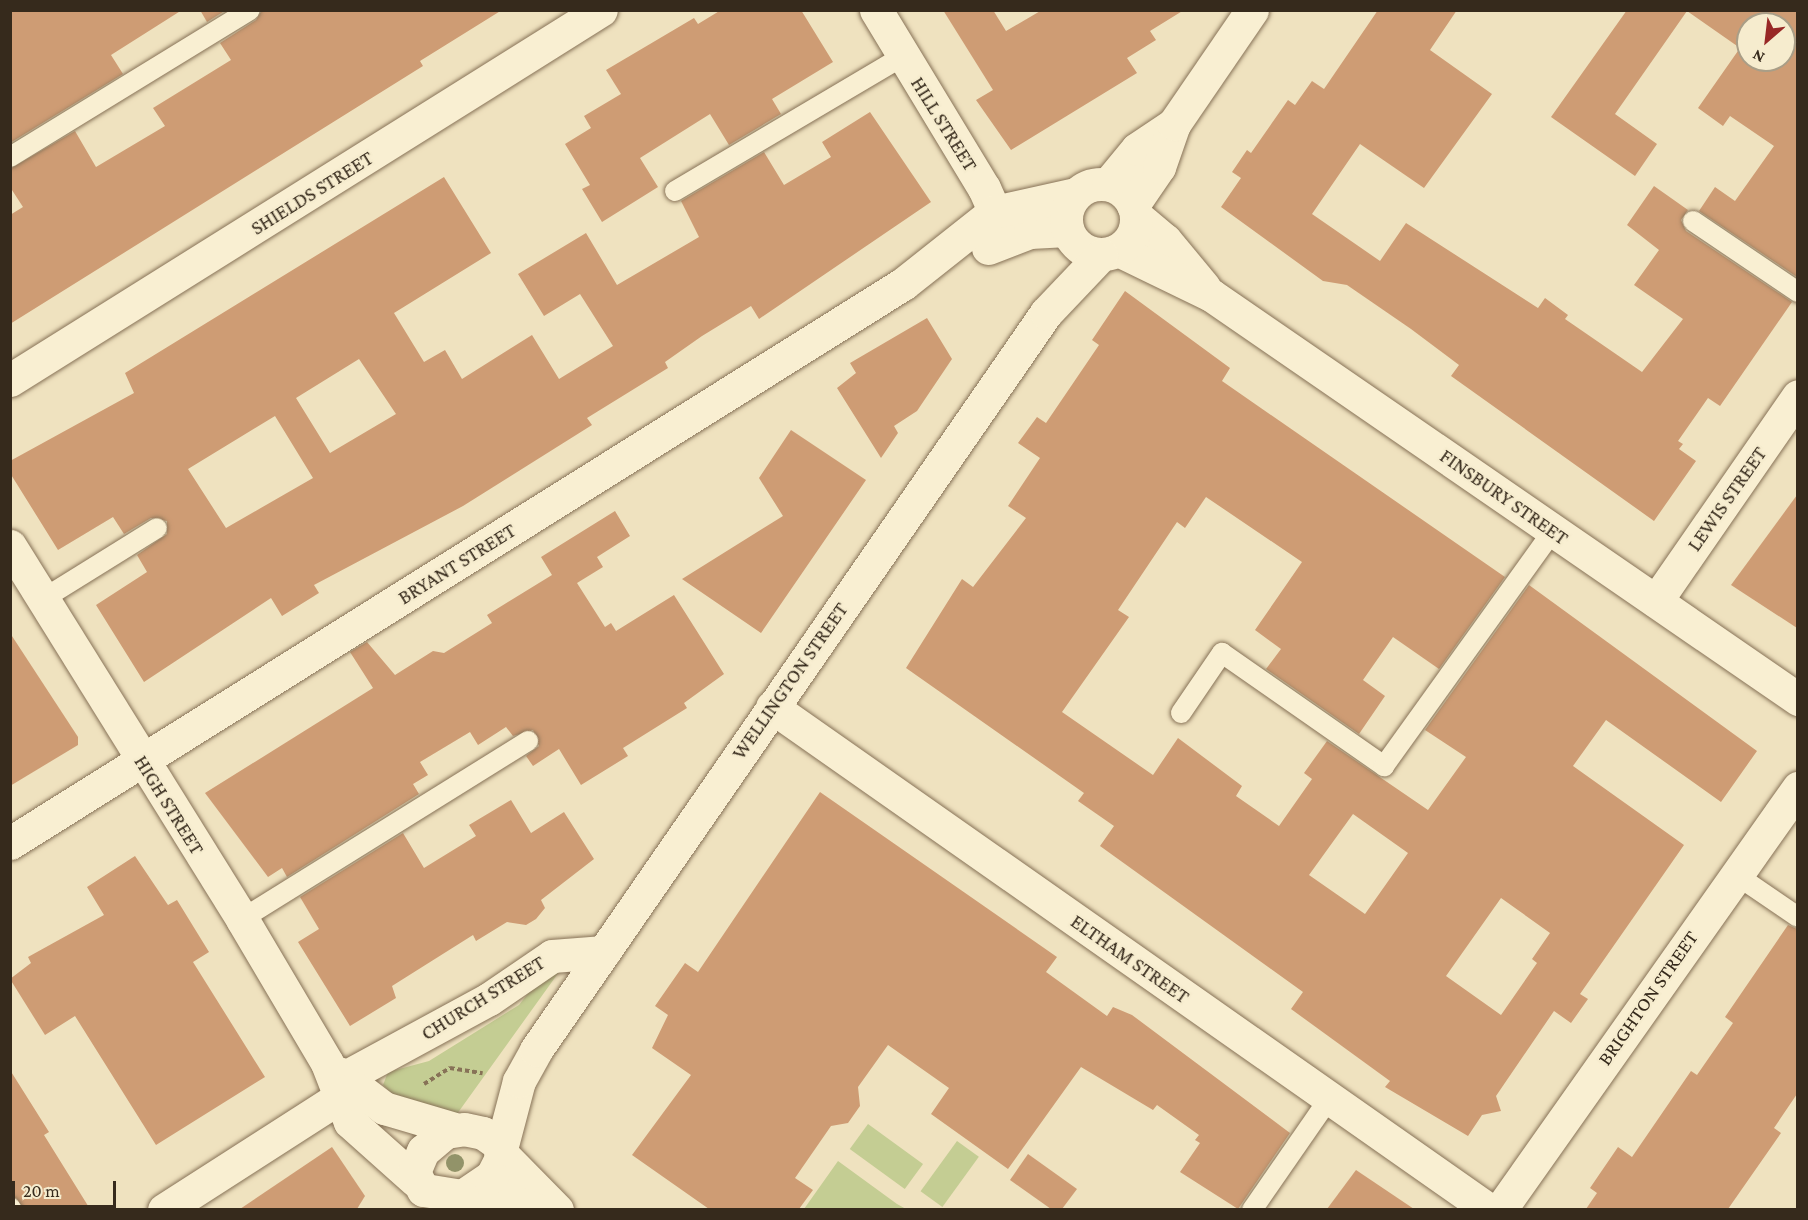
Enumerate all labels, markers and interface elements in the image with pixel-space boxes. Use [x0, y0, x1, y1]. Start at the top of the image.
north arrow [1736, 12, 1796, 72]
text: N [1749, 47, 1767, 67]
street label: HILL STREET [906, 72, 982, 176]
street label: SHIELDS STREET [246, 146, 378, 240]
street label: LEWIS STREET [1682, 442, 1772, 556]
street label: FINSBURY STREET [1435, 444, 1573, 550]
street label: BRYANT STREET [394, 518, 520, 610]
street label: WELLINGTON STREET [727, 598, 853, 764]
street label: HIGH STREET [129, 751, 209, 859]
street label: ELTHAM STREET [1066, 909, 1194, 1009]
street label: BRIGHTON STREET [1593, 926, 1703, 1070]
street label: CHURCH STREET [417, 950, 549, 1046]
scale bar [15, 1169, 118, 1207]
text: 20 m [23, 1181, 60, 1201]

